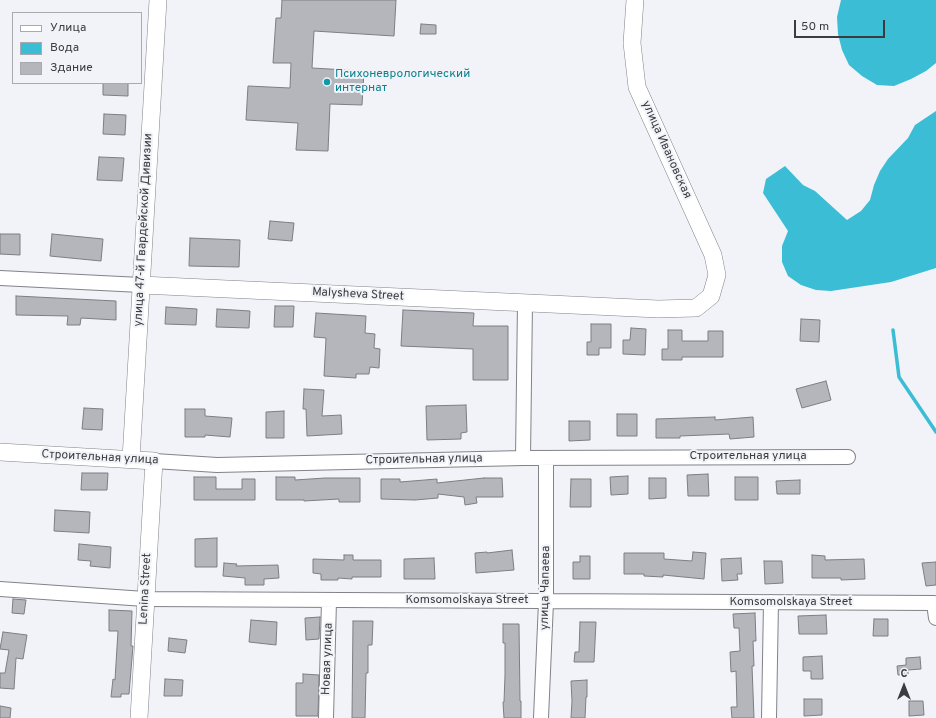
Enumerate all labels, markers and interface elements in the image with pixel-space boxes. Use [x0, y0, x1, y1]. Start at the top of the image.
legend [12, 12, 142, 84]
scale bar [796, 12, 887, 38]
text: 50 m [801, 19, 829, 35]
text: Улица [50, 20, 86, 36]
text: Вода [50, 40, 79, 56]
text: Здание [50, 60, 93, 76]
place label: Психоневрологический интернат [335, 68, 470, 96]
marker: Психоневрологический интернат [322, 77, 332, 87]
street label: улица Ивановская [638, 99, 694, 201]
street label: улица 47-й Гвардейской Дивизии [132, 133, 156, 327]
street label: Malysheva Street [312, 285, 404, 305]
street label: Строительная улица [41, 448, 159, 468]
street label: Строительная улица [689, 450, 807, 464]
street label: Строительная улица [365, 452, 483, 468]
street label: улица Чапаева [538, 546, 554, 630]
street label: Lenina Street [137, 553, 155, 625]
street label: Komsomolskaya Street [405, 594, 529, 608]
street label: Komsomolskaya Street [729, 596, 853, 610]
street label: Новая улица [320, 623, 336, 695]
north arrow [884, 666, 924, 706]
text: С [900, 667, 908, 681]

